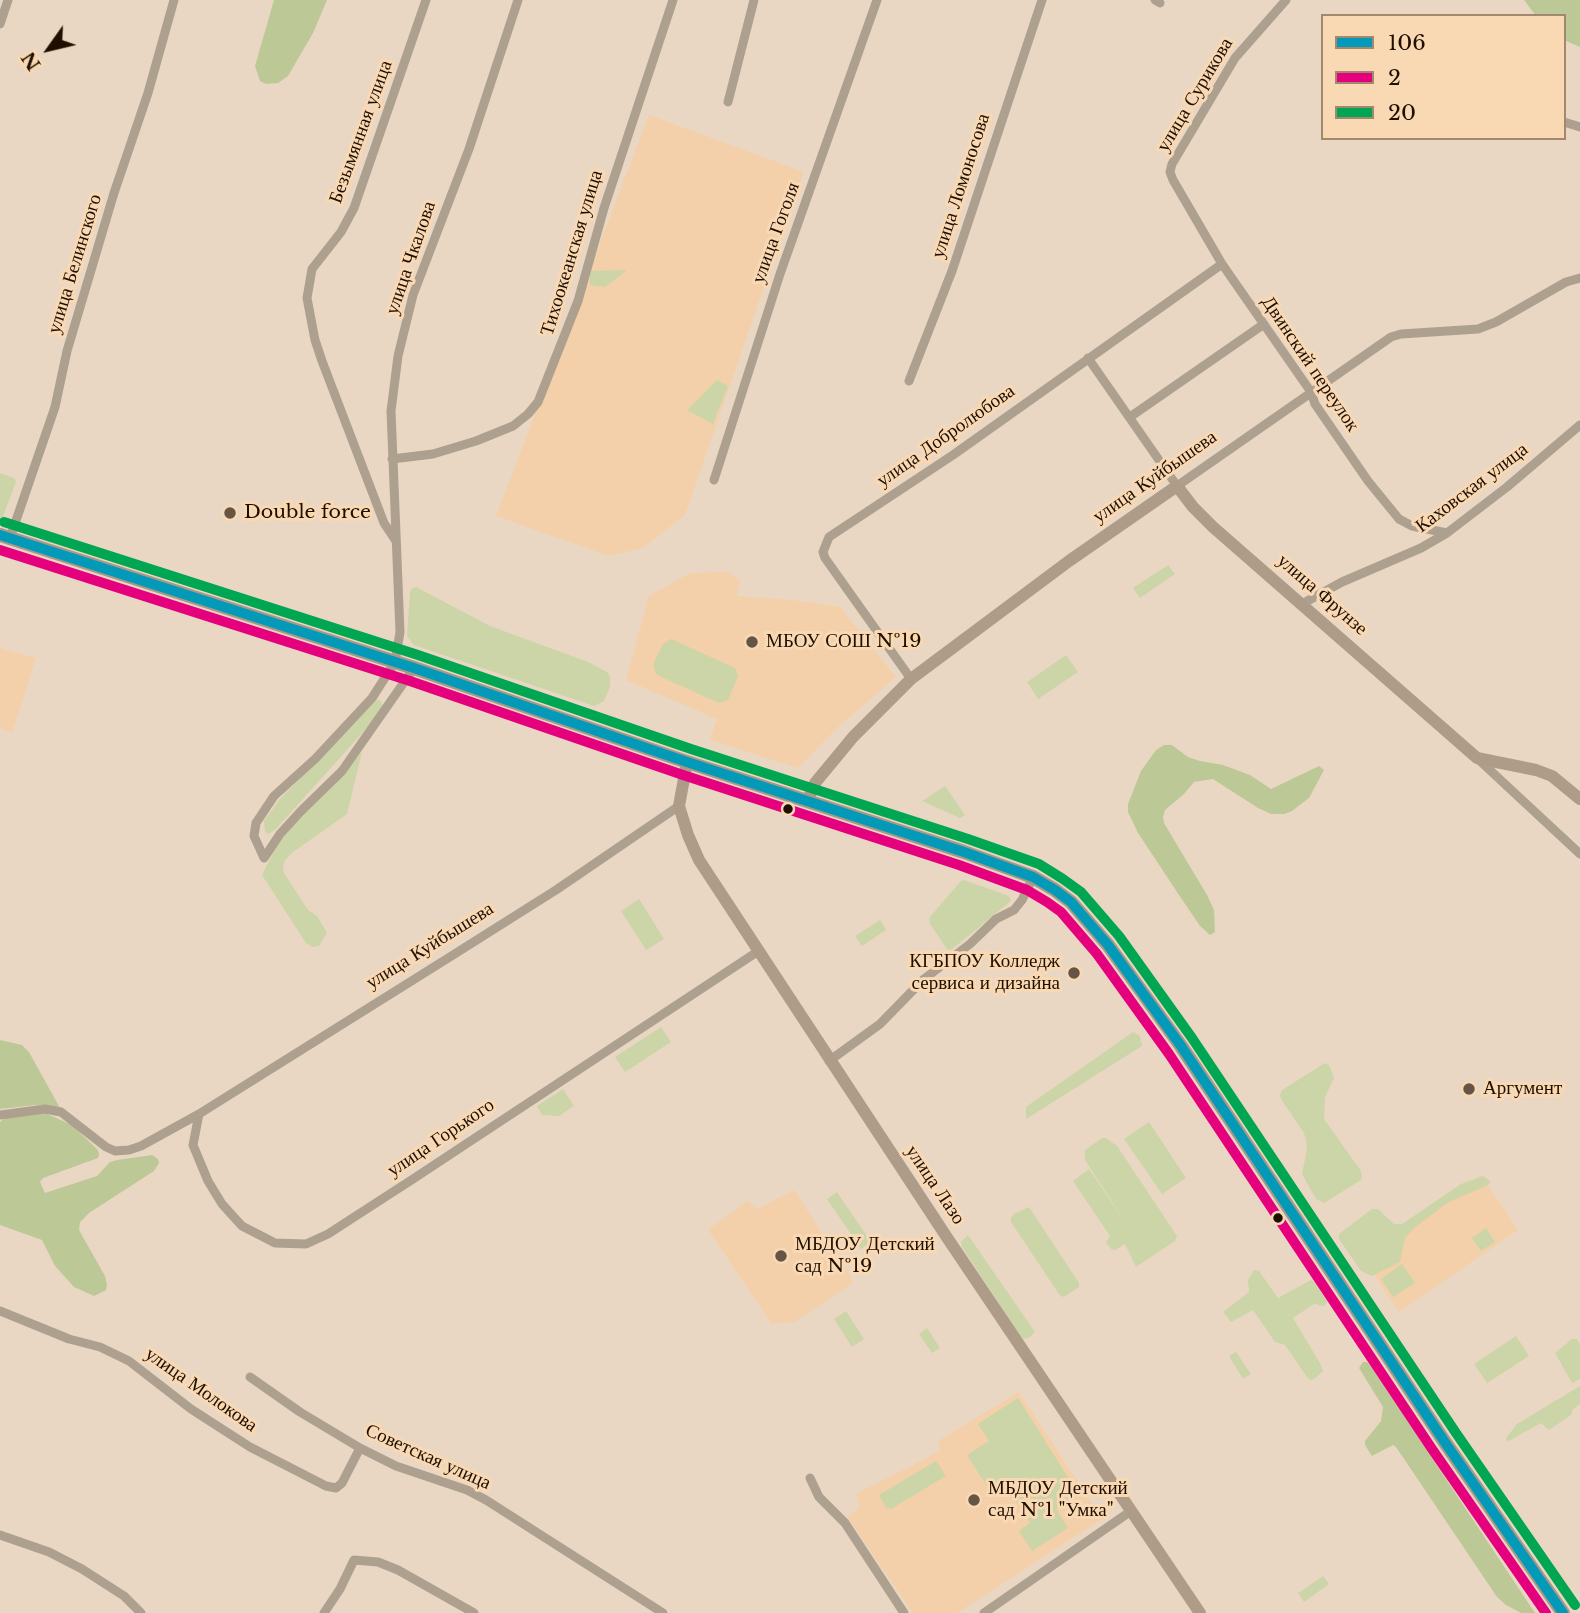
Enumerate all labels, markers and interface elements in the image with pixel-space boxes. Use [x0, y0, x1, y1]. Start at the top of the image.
north arrow [14, 14, 84, 84]
legend [1321, 14, 1566, 140]
text: 106 [1388, 30, 1426, 56]
street label: улица Сурикова [1152, 34, 1238, 156]
text: N [17, 47, 46, 75]
street label: Безымянная улица [325, 57, 397, 207]
text: 2 [1388, 65, 1401, 91]
text: 20 [1388, 100, 1416, 126]
street label: улица Ломоносова [927, 111, 995, 261]
street label: Тихоокеанская улица [536, 167, 608, 339]
street label: улица Гоголя [747, 179, 805, 287]
street label: улица Белинского [43, 192, 107, 336]
street label: улица Чкалова [381, 198, 441, 318]
street label: Двинский переулок [1256, 292, 1364, 436]
street label: улица Добролюбова [873, 380, 1019, 492]
street label: улица Куйбышева [1089, 426, 1221, 528]
street label: Каховская улица [1411, 438, 1533, 538]
place label: Double force [244, 502, 371, 524]
marker: Double force [222, 505, 238, 521]
street label: улица Фрунзе [1272, 550, 1372, 640]
place label: МБОУ СОШ №19 [766, 631, 921, 653]
marker: МБОУ СОШ №19 [744, 634, 760, 650]
unlabelled marker [781, 802, 795, 816]
street label: улица Куйбышева [362, 898, 498, 994]
place label: КГБПОУ Колледж сервиса и дизайна [909, 951, 1060, 995]
marker: КГБПОУ Колледж сервиса и дизайна [1066, 965, 1082, 981]
place label: Аргумент [1483, 1078, 1562, 1100]
marker: Аргумент [1461, 1081, 1477, 1097]
street label: улица Горького [383, 1094, 499, 1182]
street label: улица Лазо [900, 1141, 970, 1229]
unlabelled marker [1271, 1211, 1285, 1225]
place label: МБДОУ Детский сад №19 [795, 1234, 935, 1278]
marker: МБДОУ Детский сад №19 [773, 1248, 789, 1264]
street label: улица Молокова [140, 1343, 262, 1437]
street label: Советская улица [362, 1419, 494, 1495]
place label: МБДОУ Детский сад №1 "Умка" [988, 1478, 1128, 1522]
marker: МБДОУ Детский сад №1 "Умка" [966, 1492, 982, 1508]

